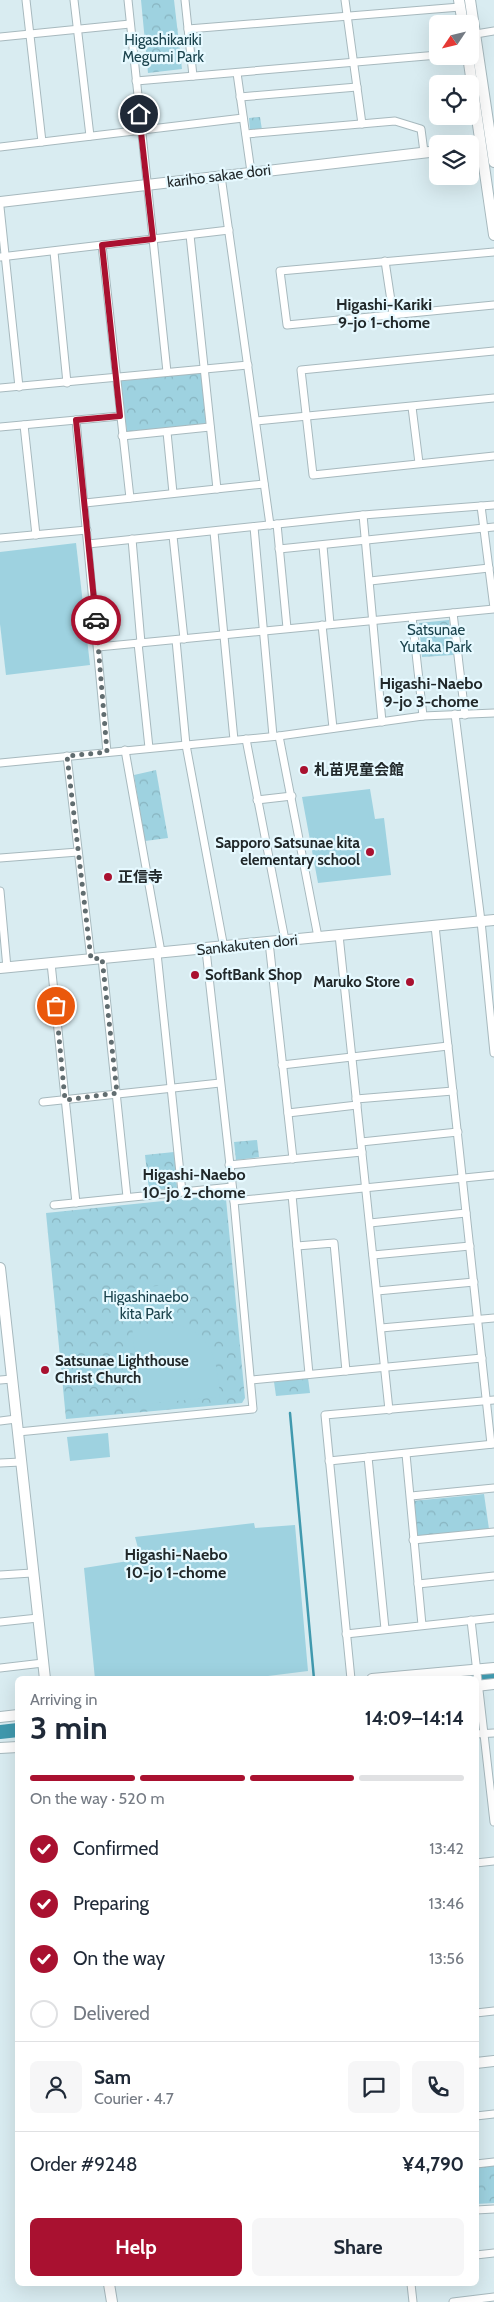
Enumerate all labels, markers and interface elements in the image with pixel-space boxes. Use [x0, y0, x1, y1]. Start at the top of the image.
north arrow [429, 15, 479, 65]
map controls [429, 15, 479, 185]
park label: Higashikariki Megumi Park [122, 31, 204, 66]
button: locate [429, 75, 479, 125]
pin [118, 93, 160, 135]
icon: home [125, 100, 153, 128]
button: layers [429, 135, 479, 185]
street label: kariho sakae dori [166, 161, 272, 191]
district label: Higashi-Kariki 9-jo 1-chome [336, 295, 432, 332]
courier [71, 595, 121, 645]
icon: car [82, 606, 110, 634]
park label: Satsunae Yutaka Park [399, 621, 472, 656]
district label: Higashi-Naebo 9-jo 3-chome [379, 674, 483, 711]
place label: 札苗児童会館 [314, 761, 404, 779]
marker: 札苗児童会館 [298, 764, 310, 776]
place label: Sapporo Satsunae kita elementary school [215, 834, 361, 869]
marker: Sapporo Satsunae kita elementary school [364, 846, 376, 858]
place label: 正信寺 [118, 868, 163, 886]
marker: 正信寺 [102, 871, 114, 883]
street label: Sankakuten dori [195, 931, 299, 959]
place label: SoftBank Shop [205, 966, 302, 984]
marker: SoftBank Shop [189, 969, 201, 981]
place label: Maruko Store [313, 973, 400, 991]
marker: Maruko Store [404, 976, 416, 988]
pin [35, 985, 77, 1027]
icon: bag [42, 992, 70, 1020]
district label: Higashi-Naebo 10-jo 2-chome [142, 1165, 246, 1202]
park label: Higashinaebo kita Park [103, 1288, 189, 1323]
place label: Satsunae Lighthouse Christ Church [55, 1352, 189, 1387]
marker: Satsunae Lighthouse Christ Church [39, 1364, 51, 1376]
district label: Higashi-Naebo 10-jo 1-chome [124, 1545, 228, 1582]
text: Arriving in [30, 1690, 97, 1709]
text: 14:09–14:14 [365, 1707, 464, 1730]
text: 3 min [30, 1708, 108, 1747]
text: On the way · 520 m [30, 1789, 164, 1808]
icon: check [30, 1835, 58, 1863]
text: Confirmed [73, 1837, 159, 1860]
text: 13:42 [429, 1839, 464, 1858]
icon: check [30, 1890, 58, 1918]
text: Preparing [73, 1892, 149, 1915]
text: 13:46 [428, 1894, 464, 1913]
icon: check [30, 1945, 58, 1973]
text: On the way [73, 1947, 165, 1970]
text: 13:56 [429, 1949, 464, 1968]
text: Delivered [73, 2002, 150, 2025]
button: person [30, 2061, 82, 2113]
button: chat [348, 2061, 400, 2113]
button: phone [412, 2061, 464, 2113]
text: Sam [94, 2066, 131, 2089]
text: Courier · 4.7 [94, 2089, 174, 2108]
text: Order #9248 [30, 2153, 137, 2176]
text: ¥4,790 [403, 2153, 464, 2176]
button: Help [30, 2218, 242, 2276]
button: Share [252, 2218, 464, 2276]

